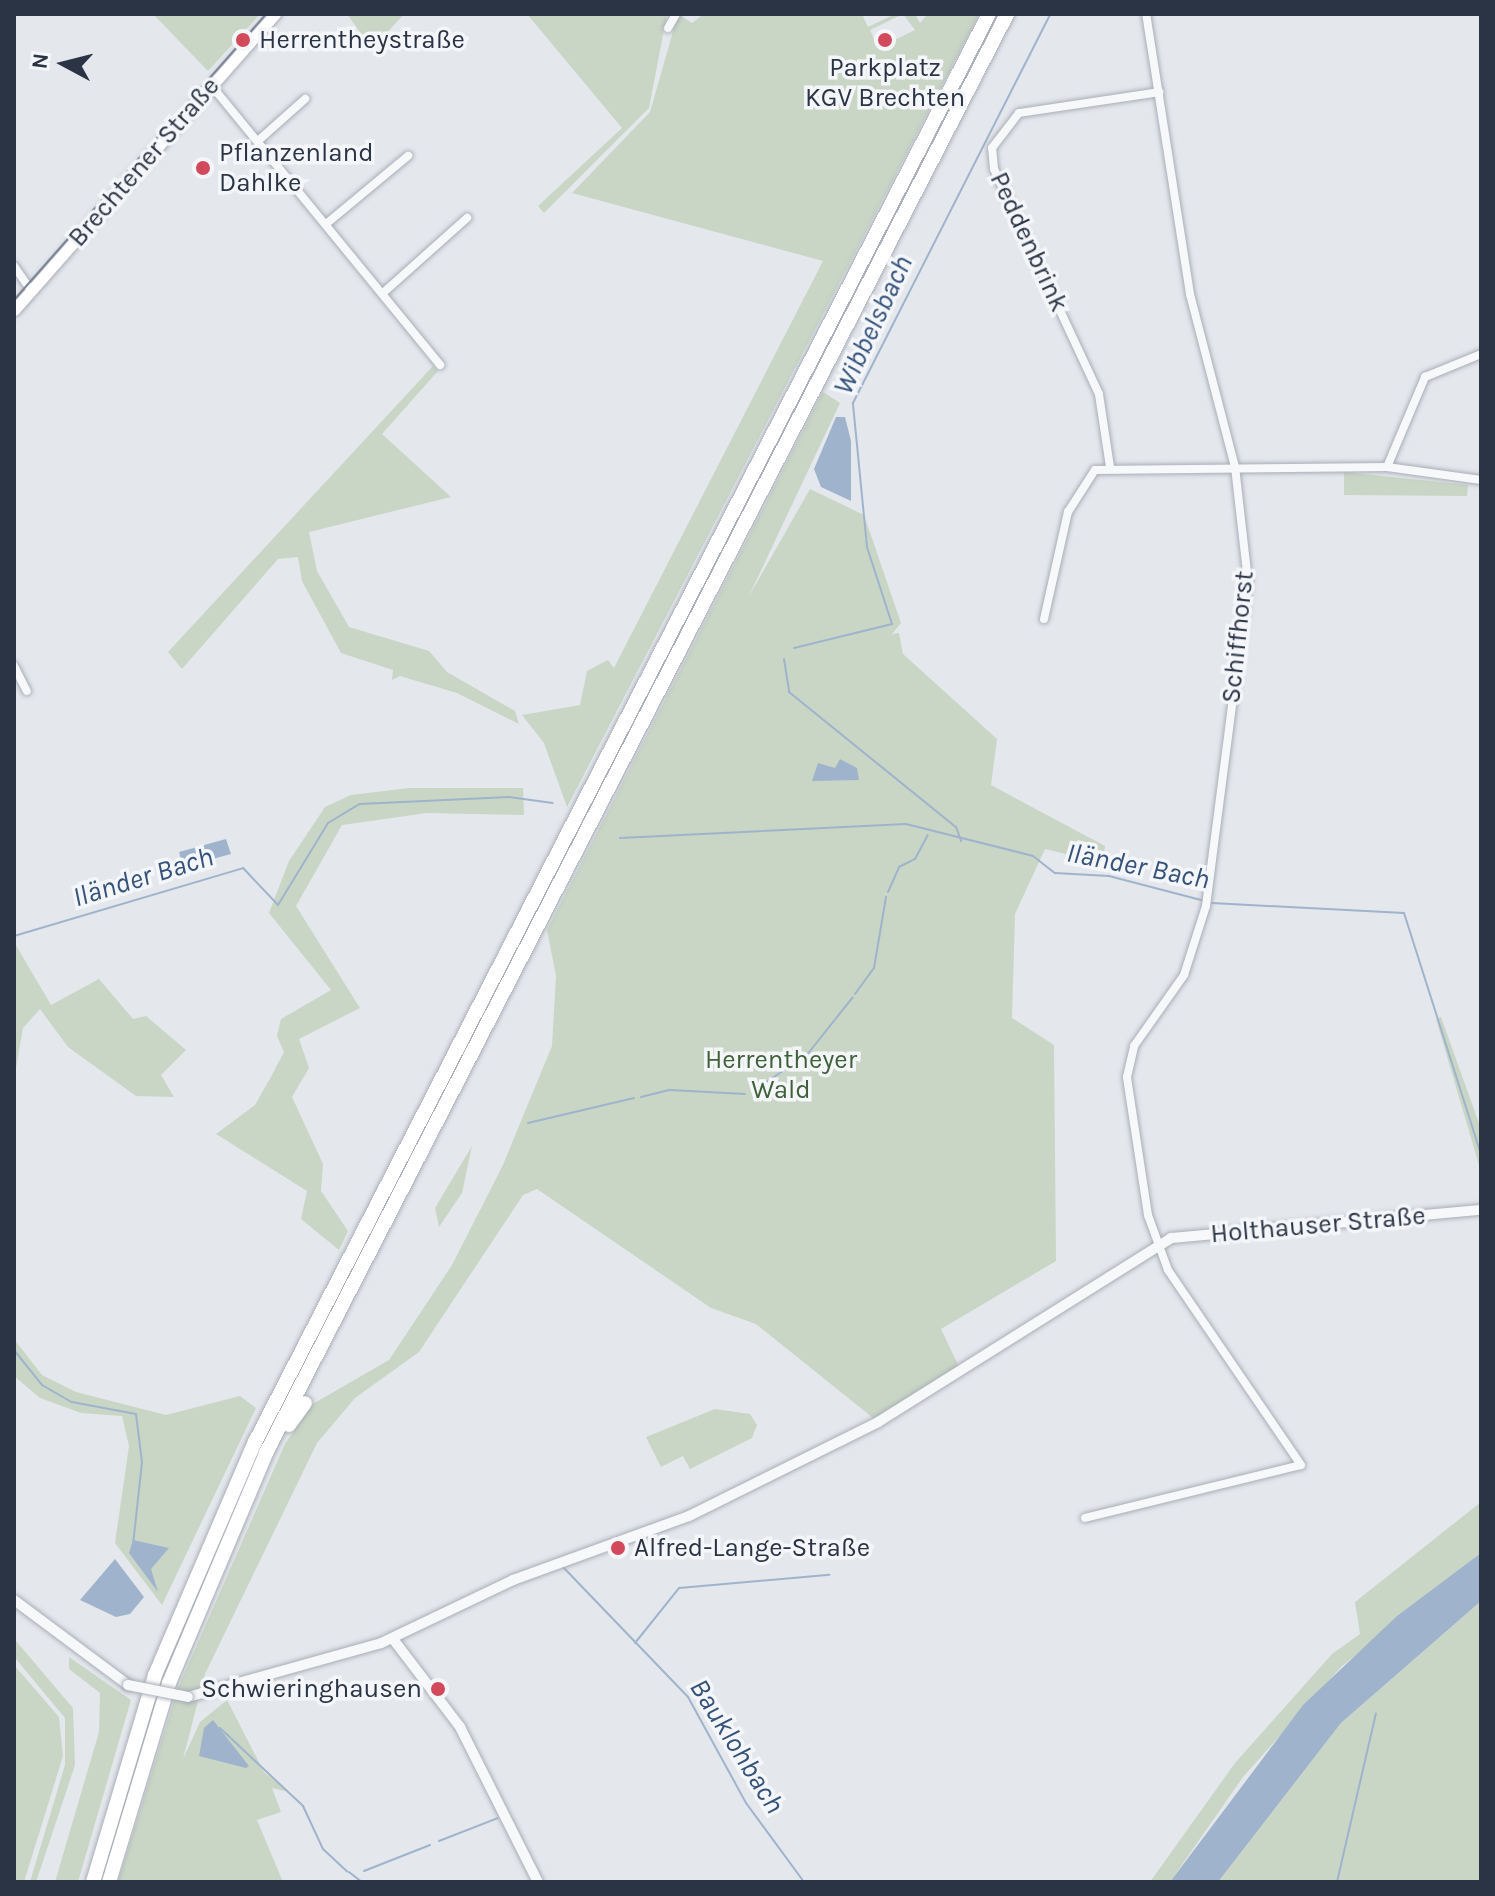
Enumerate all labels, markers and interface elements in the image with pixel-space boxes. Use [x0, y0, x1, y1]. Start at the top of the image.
north arrow [24, 24, 104, 104]
place label: Herrentheystraße [259, 24, 465, 56]
marker: Herrentheystraße [234, 31, 252, 49]
marker: Parkplatz KGV Brechten [876, 31, 894, 49]
text: N [26, 52, 54, 70]
place label: Parkplatz KGV Brechten [805, 52, 965, 114]
street label: Brechtener Straße [62, 71, 226, 253]
place label: Pflanzenland Dahlke [219, 137, 374, 198]
marker: Pflanzenland Dahlke [194, 159, 212, 177]
street label: Peddenbrink [983, 167, 1075, 317]
water label: Wibbelsbach [826, 250, 920, 400]
street label: Schiffhorst [1216, 569, 1260, 705]
water label: Iländer Bach [1064, 836, 1212, 896]
water label: Iländer Bach [69, 840, 217, 914]
park label: Herrentheyer Wald [705, 1044, 857, 1106]
street label: Holthauser Straße [1209, 1200, 1427, 1250]
place label: Alfred-Lange-Straße [634, 1532, 870, 1564]
marker: Alfred-Lange-Straße [609, 1539, 627, 1557]
water label: Bauklohbach [682, 1672, 792, 1820]
place label: Schwieringhausen [201, 1673, 422, 1705]
marker: Schwieringhausen [429, 1680, 447, 1698]

